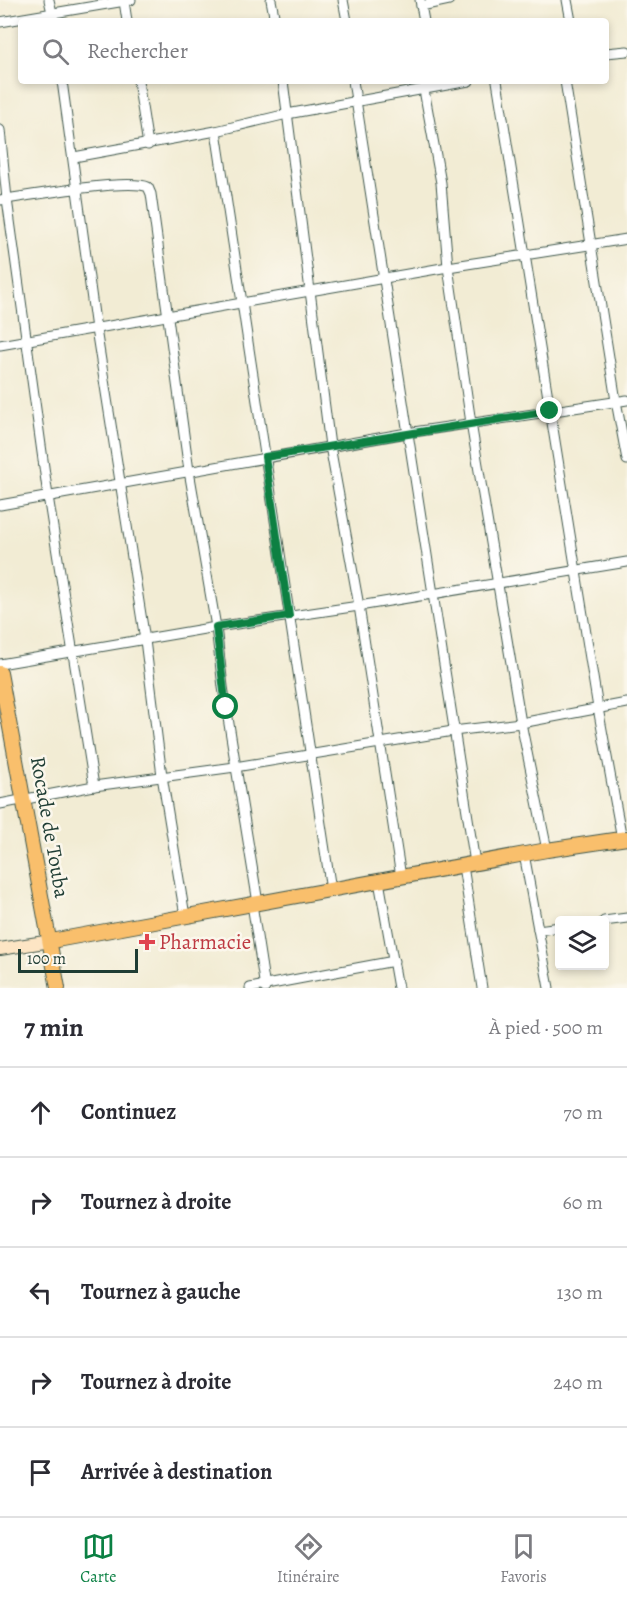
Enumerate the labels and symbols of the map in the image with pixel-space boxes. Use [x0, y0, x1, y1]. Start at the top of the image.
route end [536, 397, 562, 423]
route start [212, 693, 238, 719]
street label: Rocade de Touba [24, 754, 76, 900]
place label: Pharmacie [159, 928, 251, 956]
marker: Pharmacie [140, 935, 154, 949]
scale bar [18, 946, 138, 974]

